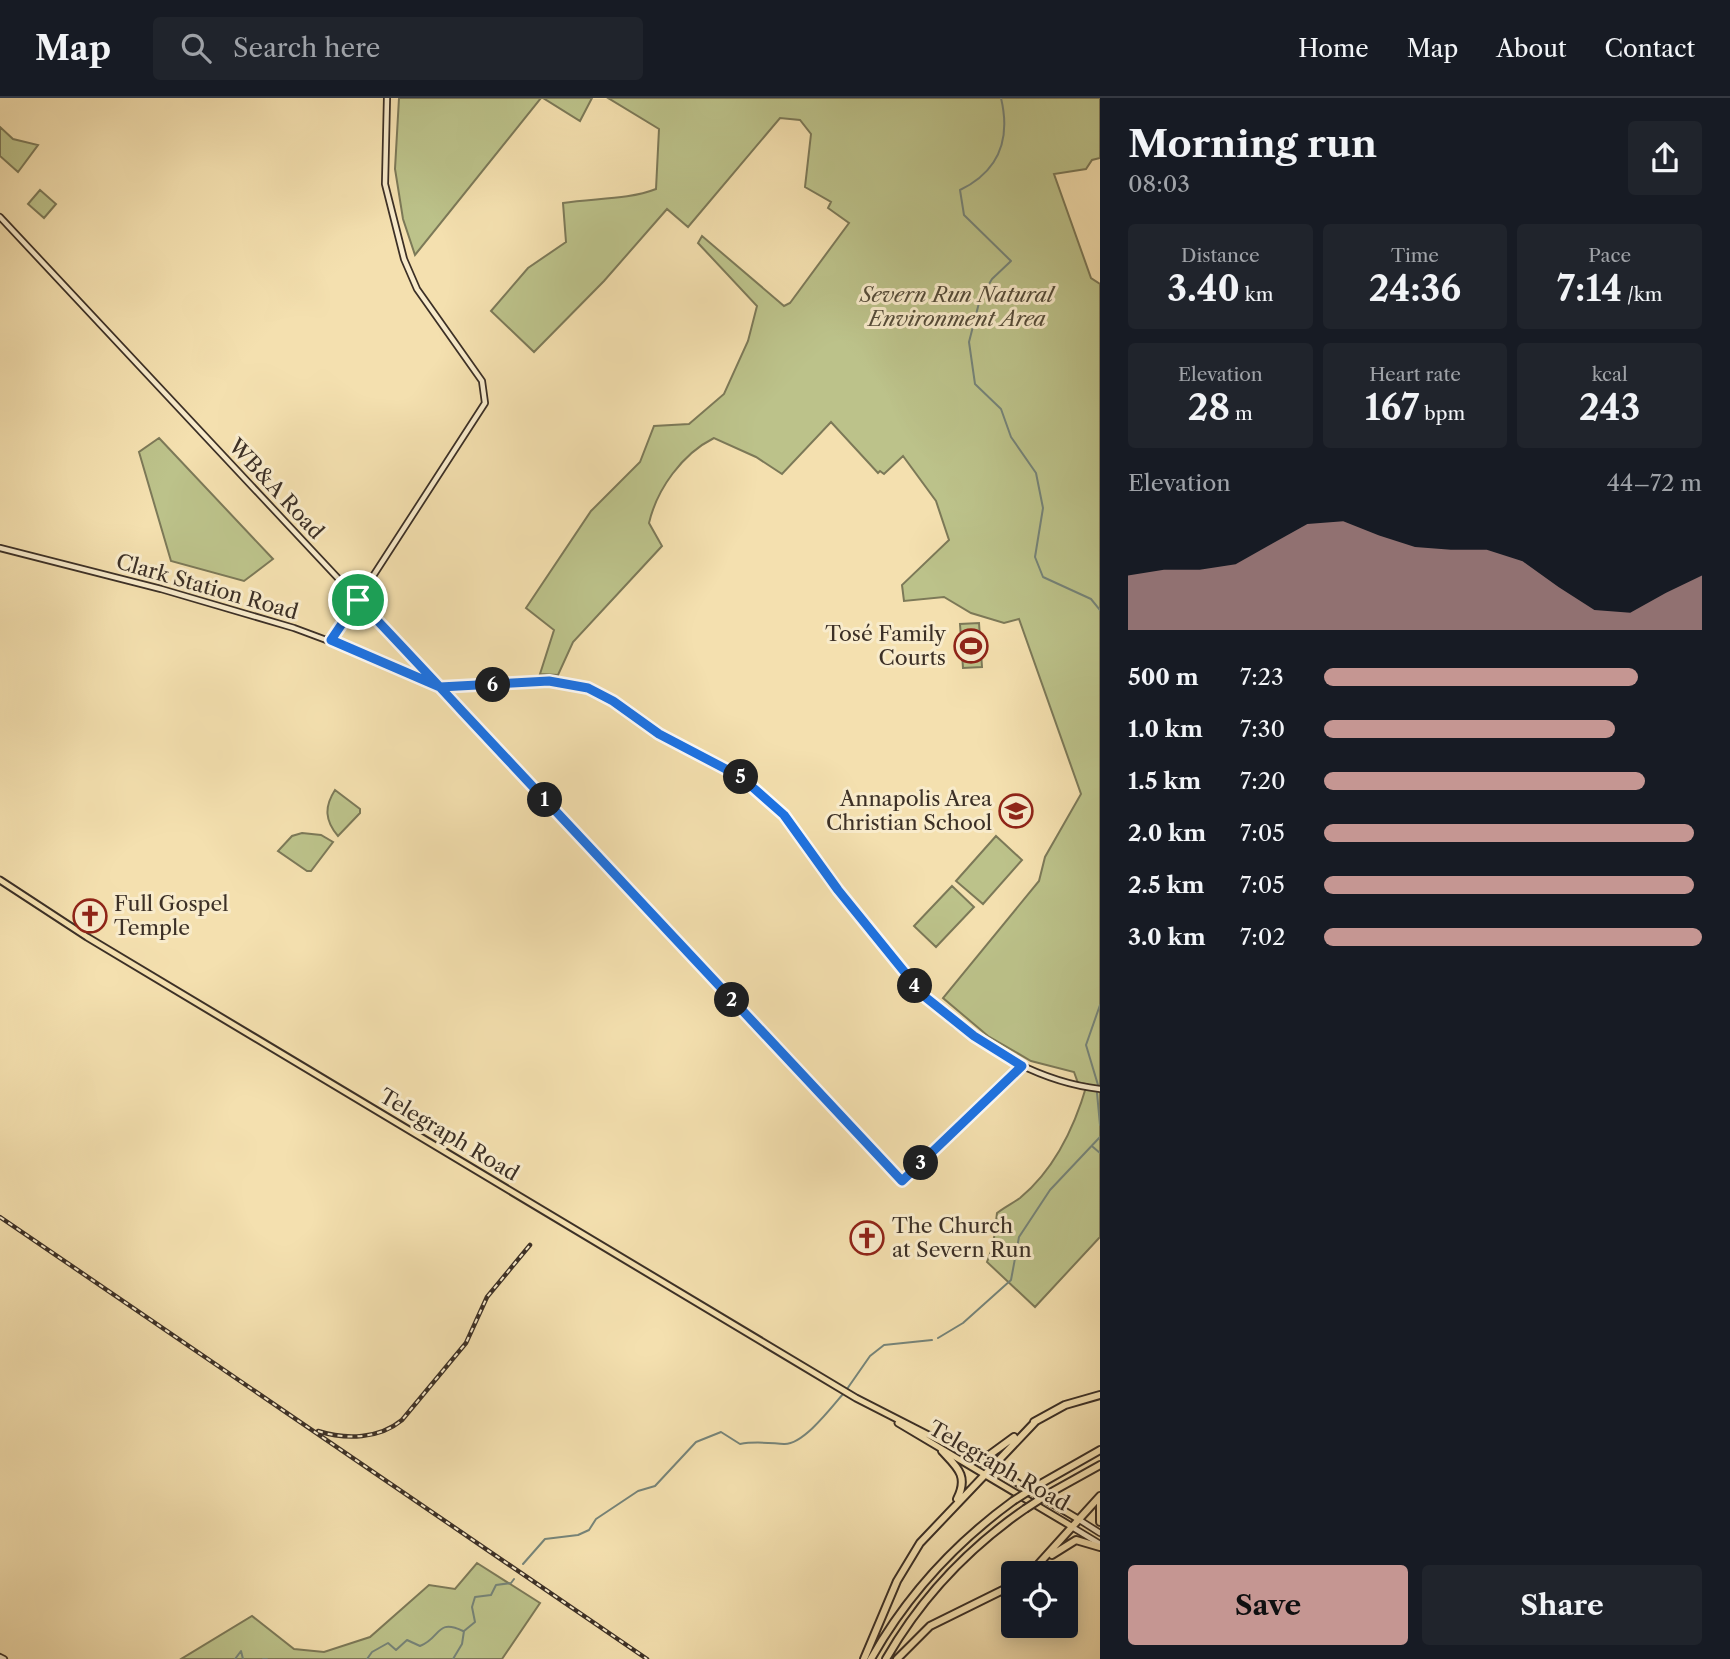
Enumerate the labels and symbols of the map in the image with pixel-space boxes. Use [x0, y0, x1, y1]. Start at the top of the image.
park label: Severn Run Natural Environment Area [858, 282, 1056, 331]
street label: WB&A Road [223, 433, 329, 544]
street label: Clark Station Road [113, 549, 301, 625]
pin [328, 570, 388, 630]
place label: Tosé Family Courts [825, 621, 946, 670]
sports icon: Tosé Family Courts [952, 627, 990, 665]
pin: 6 [476, 668, 510, 702]
pin: 5 [724, 760, 758, 794]
pin: 1 [528, 782, 562, 818]
place label: Annapolis Area Christian School [826, 786, 993, 835]
school or university icon: Annapolis Area Christian School [997, 792, 1035, 830]
place label: Full Gospel Temple [114, 891, 228, 940]
church icon: Full Gospel Temple [71, 897, 109, 935]
pin: 4 [898, 968, 932, 1004]
pin: 2 [714, 982, 750, 1018]
street label: Telegraph Road [375, 1083, 524, 1186]
pin: 3 [904, 1146, 939, 1180]
place label: The Church at Severn Run [892, 1213, 1032, 1262]
church icon: The Church at Severn Run [848, 1219, 886, 1257]
street label: Telegraph Road [925, 1415, 1074, 1516]

